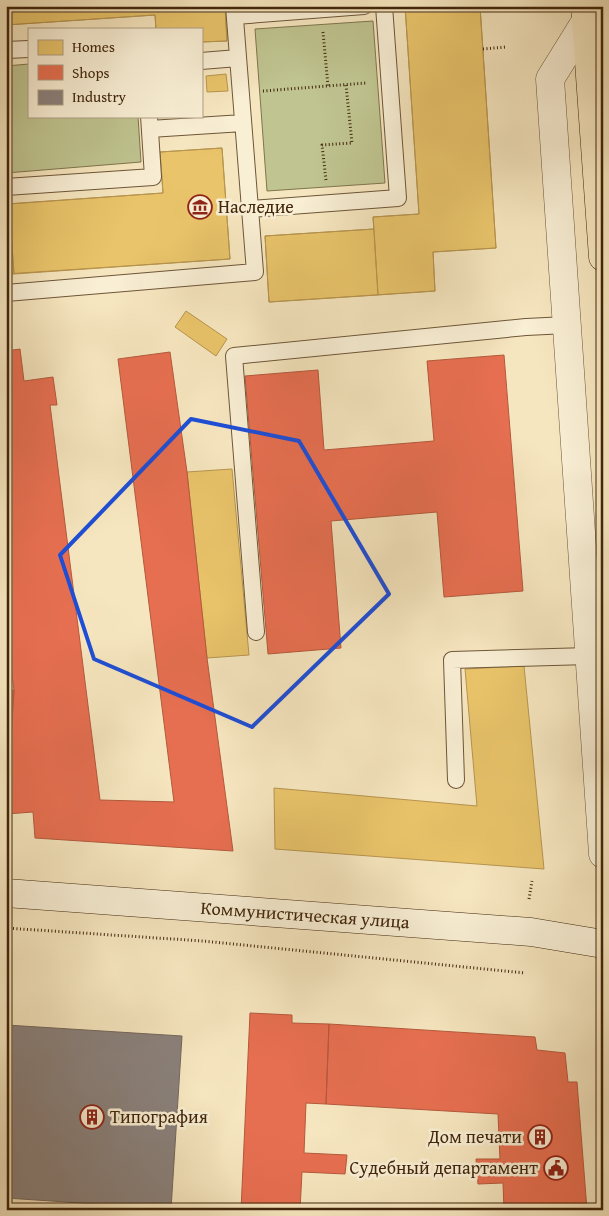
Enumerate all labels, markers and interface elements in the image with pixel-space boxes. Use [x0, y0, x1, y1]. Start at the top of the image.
legend [28, 28, 202, 118]
text: Homes [72, 36, 115, 57]
text: Shops [72, 62, 109, 83]
text: Industry [72, 86, 127, 107]
place label: Наследие [218, 193, 294, 220]
museum icon: Наследие [187, 194, 213, 220]
street label: Коммунистическая улица [200, 894, 411, 935]
place label: Типография [110, 1103, 208, 1130]
building icon: Типография [79, 1104, 105, 1130]
place label: Дом печати [427, 1123, 522, 1150]
building icon: Дом печати [527, 1124, 553, 1150]
place label: Судебный департамент [350, 1154, 538, 1181]
public building icon: Судебный департамент [543, 1155, 569, 1181]

